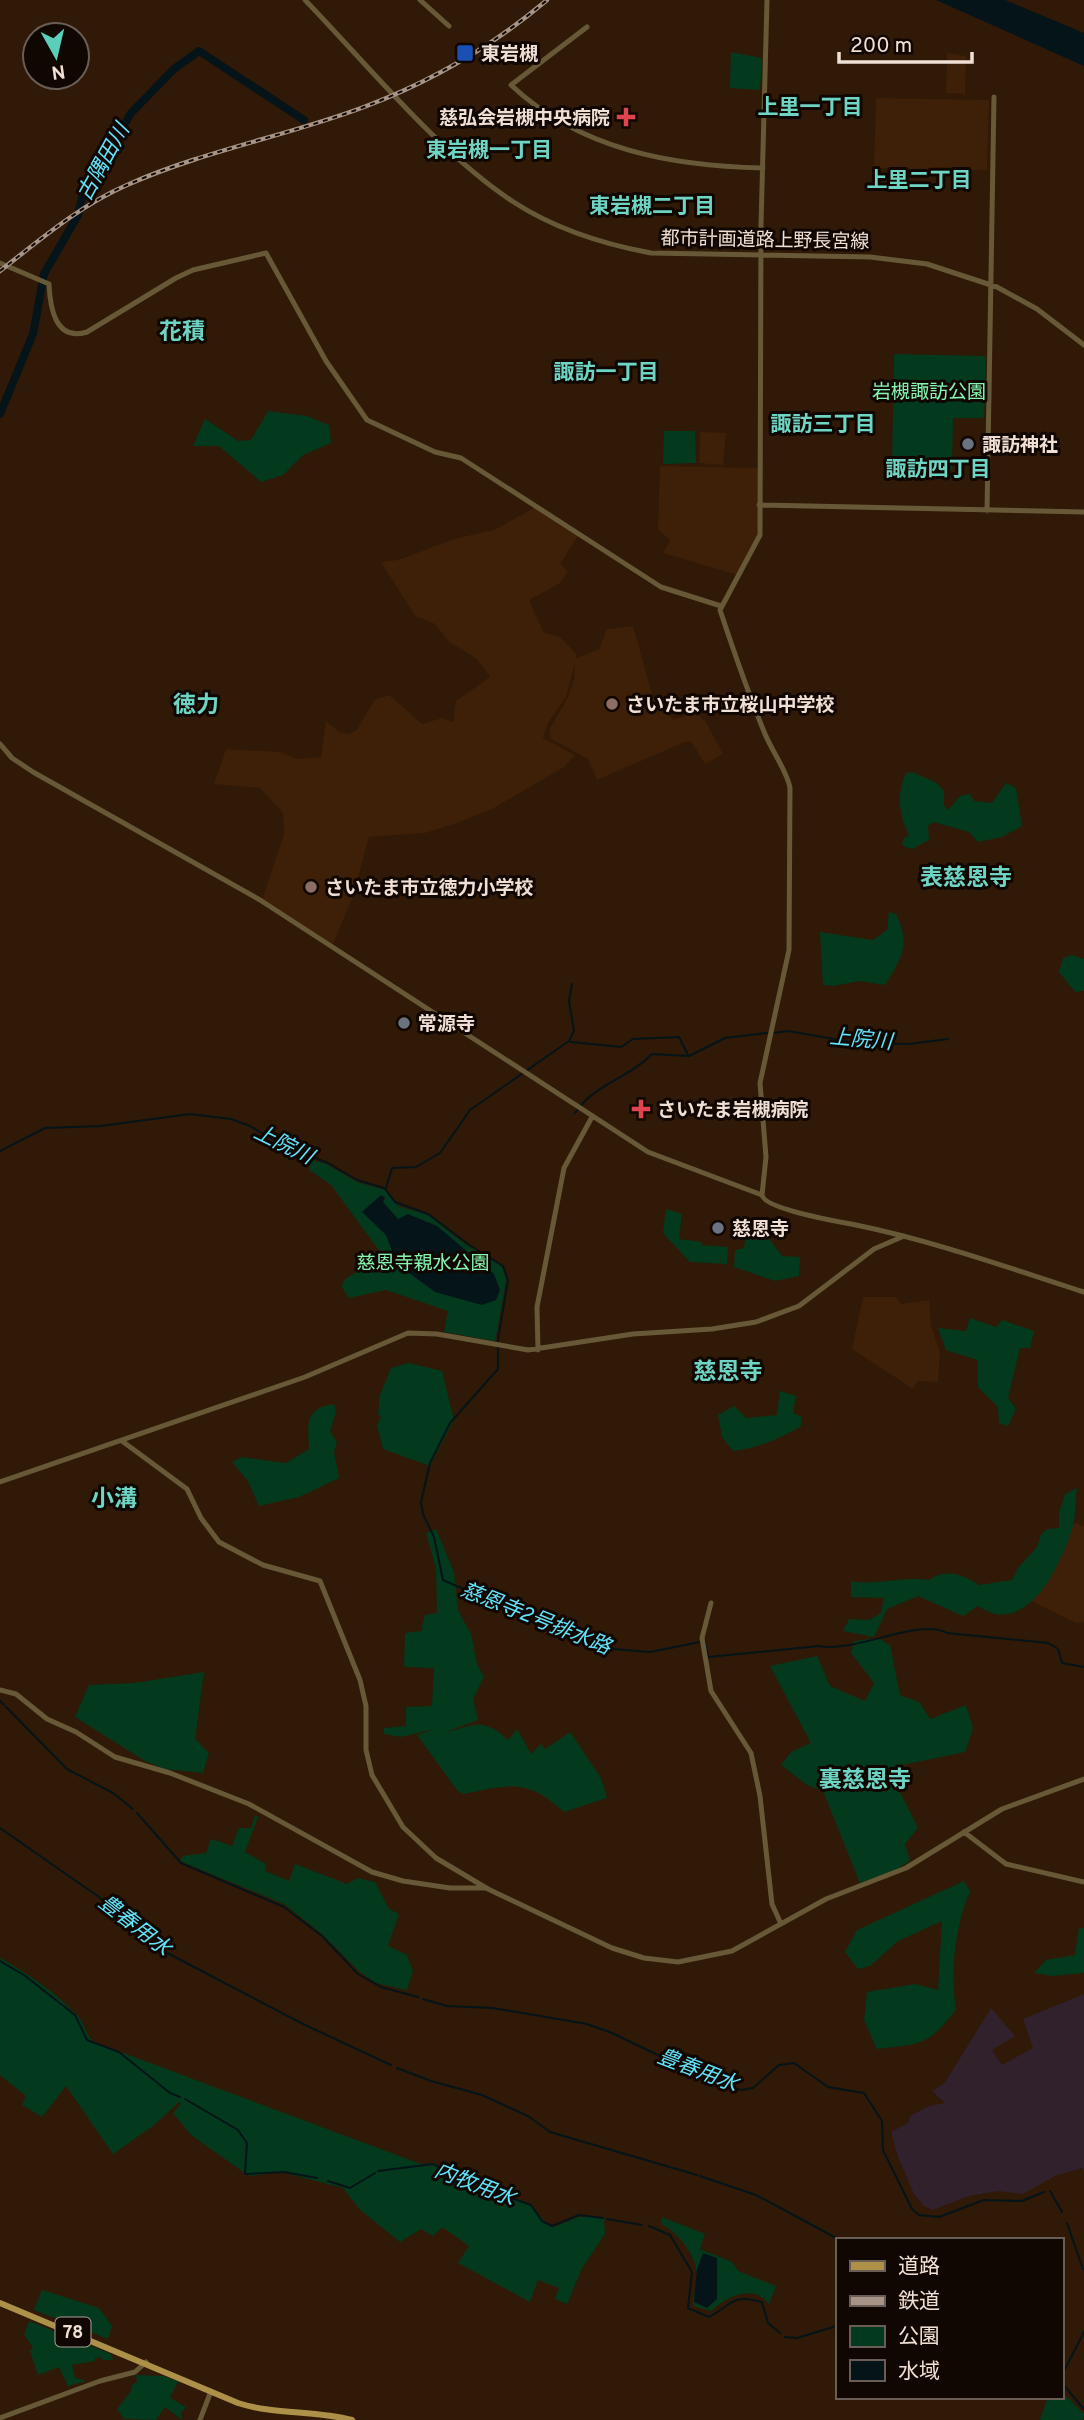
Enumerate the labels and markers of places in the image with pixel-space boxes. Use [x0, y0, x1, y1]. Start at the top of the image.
marker: 東岩槻 [455, 43, 475, 63]
place label: 東岩槻 [481, 43, 538, 67]
place label: 慈弘会岩槻中央病院 [439, 107, 610, 131]
marker: 慈弘会岩槻中央病院 [616, 107, 636, 127]
place label: 諏訪神社 [982, 434, 1058, 458]
marker: 諏訪神社 [960, 436, 976, 452]
place label: さいたま市立桜山中学校 [626, 694, 834, 718]
marker: さいたま市立桜山中学校 [604, 696, 620, 712]
place label: さいたま市立徳力小学校 [325, 877, 533, 901]
marker: さいたま市立徳力小学校 [303, 879, 319, 895]
place label: 常源寺 [418, 1013, 475, 1037]
marker: 常源寺 [396, 1015, 412, 1031]
marker: さいたま岩槻病院 [631, 1099, 651, 1119]
place label: さいたま岩槻病院 [657, 1099, 808, 1123]
place label: 慈恩寺 [732, 1218, 789, 1242]
marker: 慈恩寺 [710, 1220, 726, 1236]

